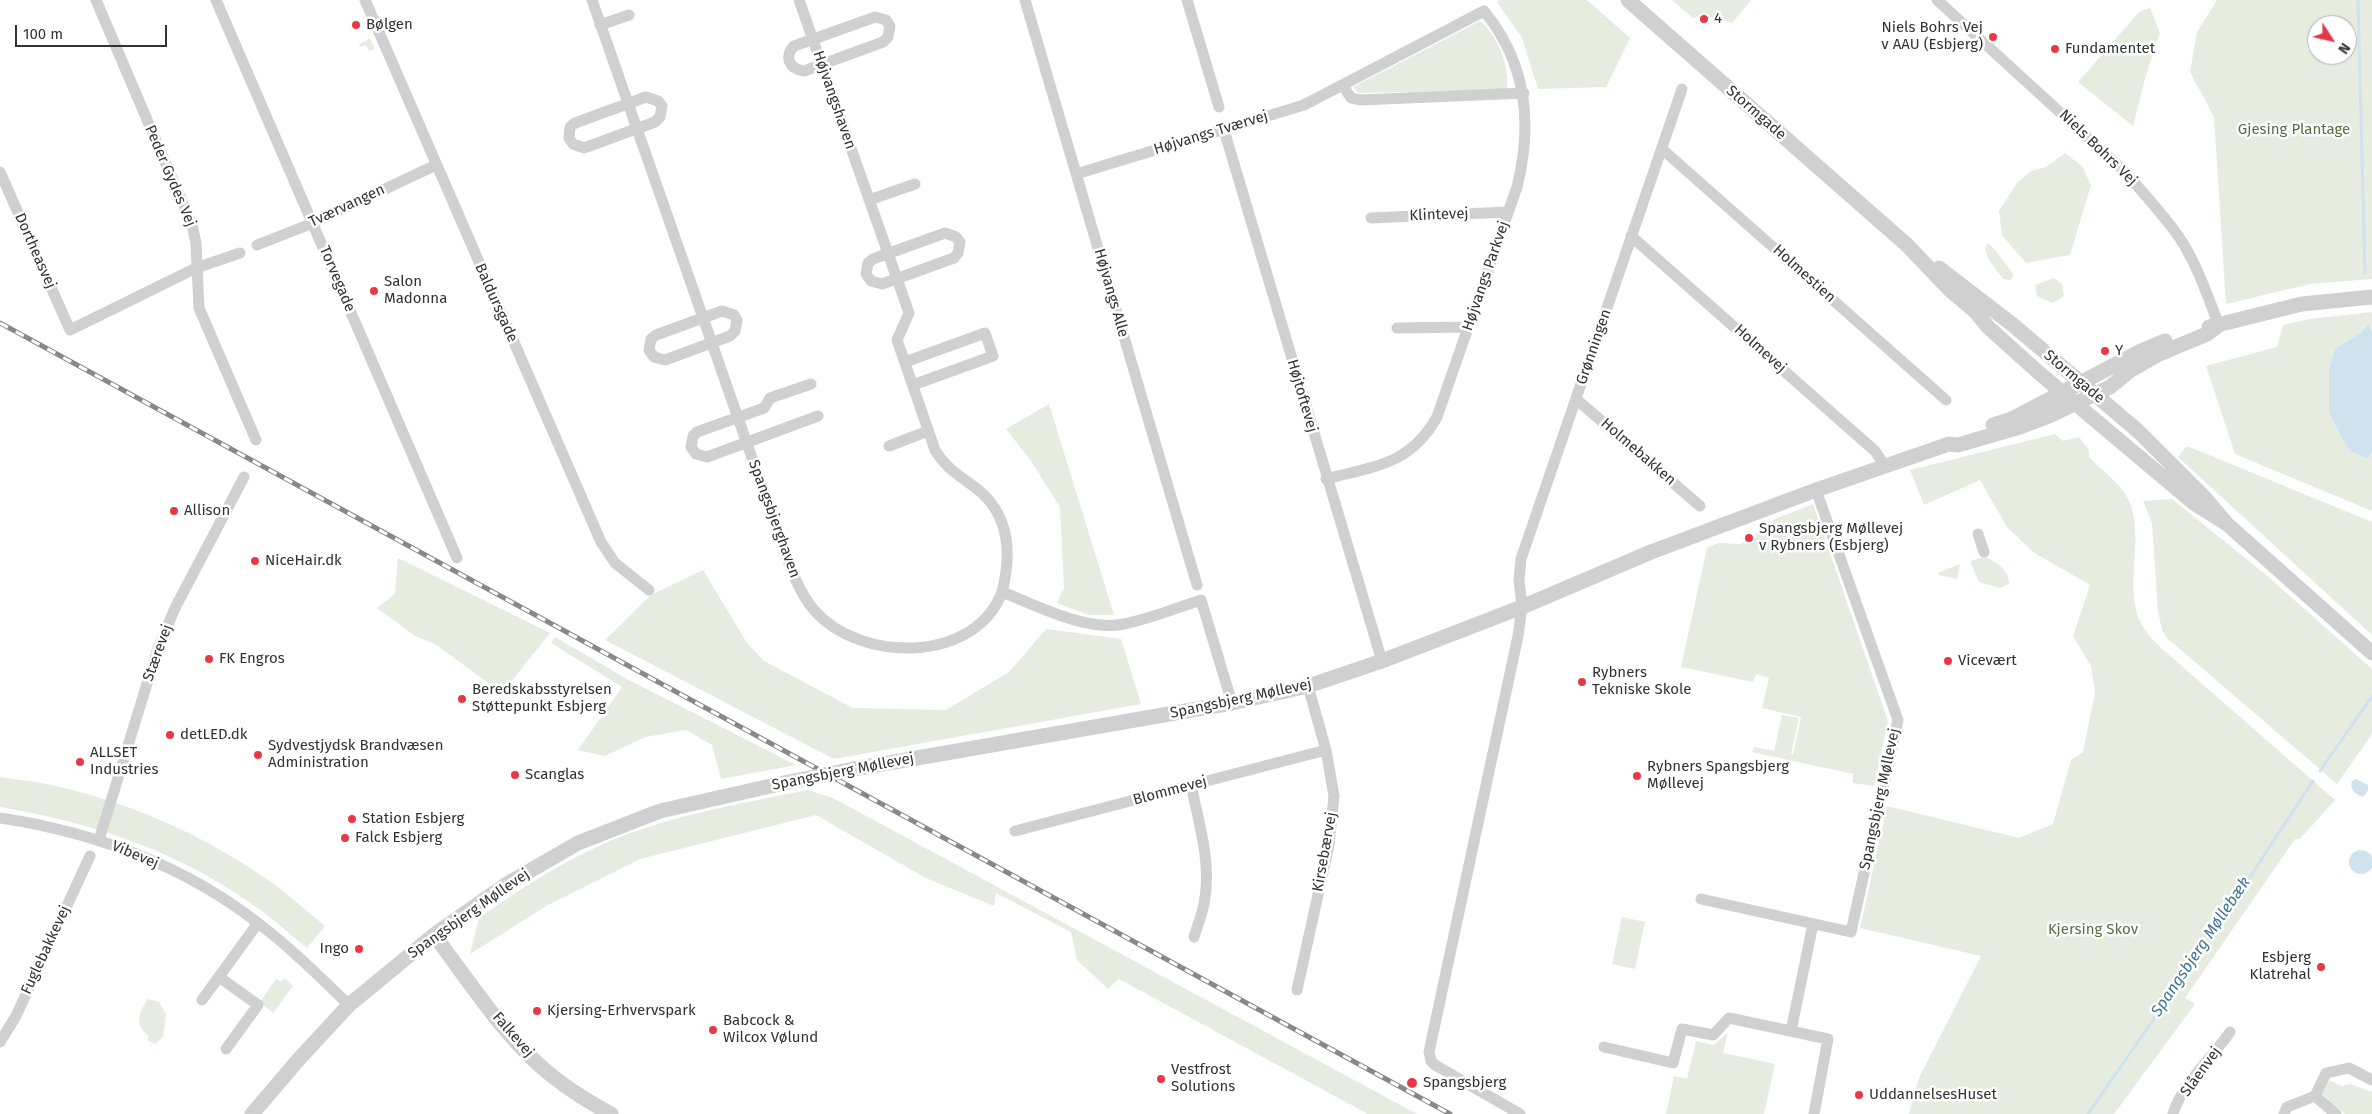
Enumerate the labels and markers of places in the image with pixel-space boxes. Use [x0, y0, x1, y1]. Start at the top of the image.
place label: 4 [1714, 10, 1722, 28]
marker: 4 [1698, 13, 1710, 25]
place label: Bølgen [366, 16, 413, 34]
marker: Bølgen [350, 19, 362, 31]
place label: Niels Bohrs Vej v AAU (Esbjerg) [1881, 19, 1983, 54]
marker: Niels Bohrs Vej v AAU (Esbjerg) [1987, 31, 1999, 43]
place label: Fundamentet [2065, 40, 2155, 58]
marker: Fundamentet [2049, 43, 2061, 55]
place label: Salon Madonna [384, 273, 447, 308]
marker: Salon Madonna [368, 285, 380, 297]
place label: Y [2115, 342, 2123, 360]
marker: Y [2099, 345, 2111, 357]
place label: Allison [184, 502, 230, 520]
marker: Allison [168, 505, 180, 517]
place label: Spangsbjerg Møllevej v Rybners (Esbjerg) [1759, 520, 1903, 555]
marker: Spangsbjerg Møllevej v Rybners (Esbjerg) [1743, 532, 1755, 544]
place label: NiceHair.dk [265, 552, 342, 570]
marker: NiceHair.dk [249, 555, 261, 567]
place label: FK Engros [219, 650, 285, 668]
place label: Vicevært [1958, 652, 2017, 670]
marker: FK Engros [203, 653, 215, 665]
marker: Vicevært [1942, 655, 1954, 667]
place label: Rybners Tekniske Skole [1592, 664, 1691, 699]
marker: Rybners Tekniske Skole [1576, 676, 1588, 688]
place label: Beredskabsstyrelsen Støttepunkt Esbjerg [472, 681, 612, 716]
marker: Beredskabsstyrelsen Støttepunkt Esbjerg [456, 693, 468, 705]
place label: detLED.dk [180, 726, 248, 744]
marker: detLED.dk [164, 729, 176, 741]
place label: Sydvestjydsk Brandvæsen Administration [268, 737, 444, 772]
place label: ALLSET Industries [90, 744, 159, 779]
marker: Sydvestjydsk Brandvæsen Administration [252, 749, 264, 761]
marker: ALLSET Industries [74, 756, 86, 768]
place label: Rybners Spangsbjerg Møllevej [1647, 758, 1789, 793]
place label: Scanglas [525, 766, 584, 784]
marker: Scanglas [509, 769, 521, 781]
marker: Rybners Spangsbjerg Møllevej [1631, 770, 1643, 782]
place label: Station Esbjerg [362, 810, 464, 828]
marker: Station Esbjerg [346, 813, 358, 825]
place label: Falck Esbjerg [355, 829, 442, 847]
marker: Falck Esbjerg [339, 832, 351, 844]
place label: Ingo [319, 940, 349, 958]
marker: Ingo [353, 943, 365, 955]
place label: Esbjerg Klatrehal [2250, 949, 2311, 984]
marker: Esbjerg Klatrehal [2315, 961, 2327, 973]
place label: Kjersing-Erhvervspark [547, 1002, 696, 1020]
marker: Kjersing-Erhvervspark [531, 1005, 543, 1017]
place label: Babcock & Wilcox Vølund [723, 1012, 818, 1047]
marker: Babcock & Wilcox Vølund [707, 1024, 719, 1036]
place label: Vestfrost Solutions [1171, 1061, 1235, 1096]
marker: Vestfrost Solutions [1155, 1073, 1167, 1085]
place label: Spangsbjerg [1423, 1074, 1506, 1092]
marker: Spangsbjerg [1405, 1076, 1419, 1090]
place label: UddannelsesHuset [1869, 1086, 1997, 1104]
marker: UddannelsesHuset [1853, 1089, 1865, 1101]

